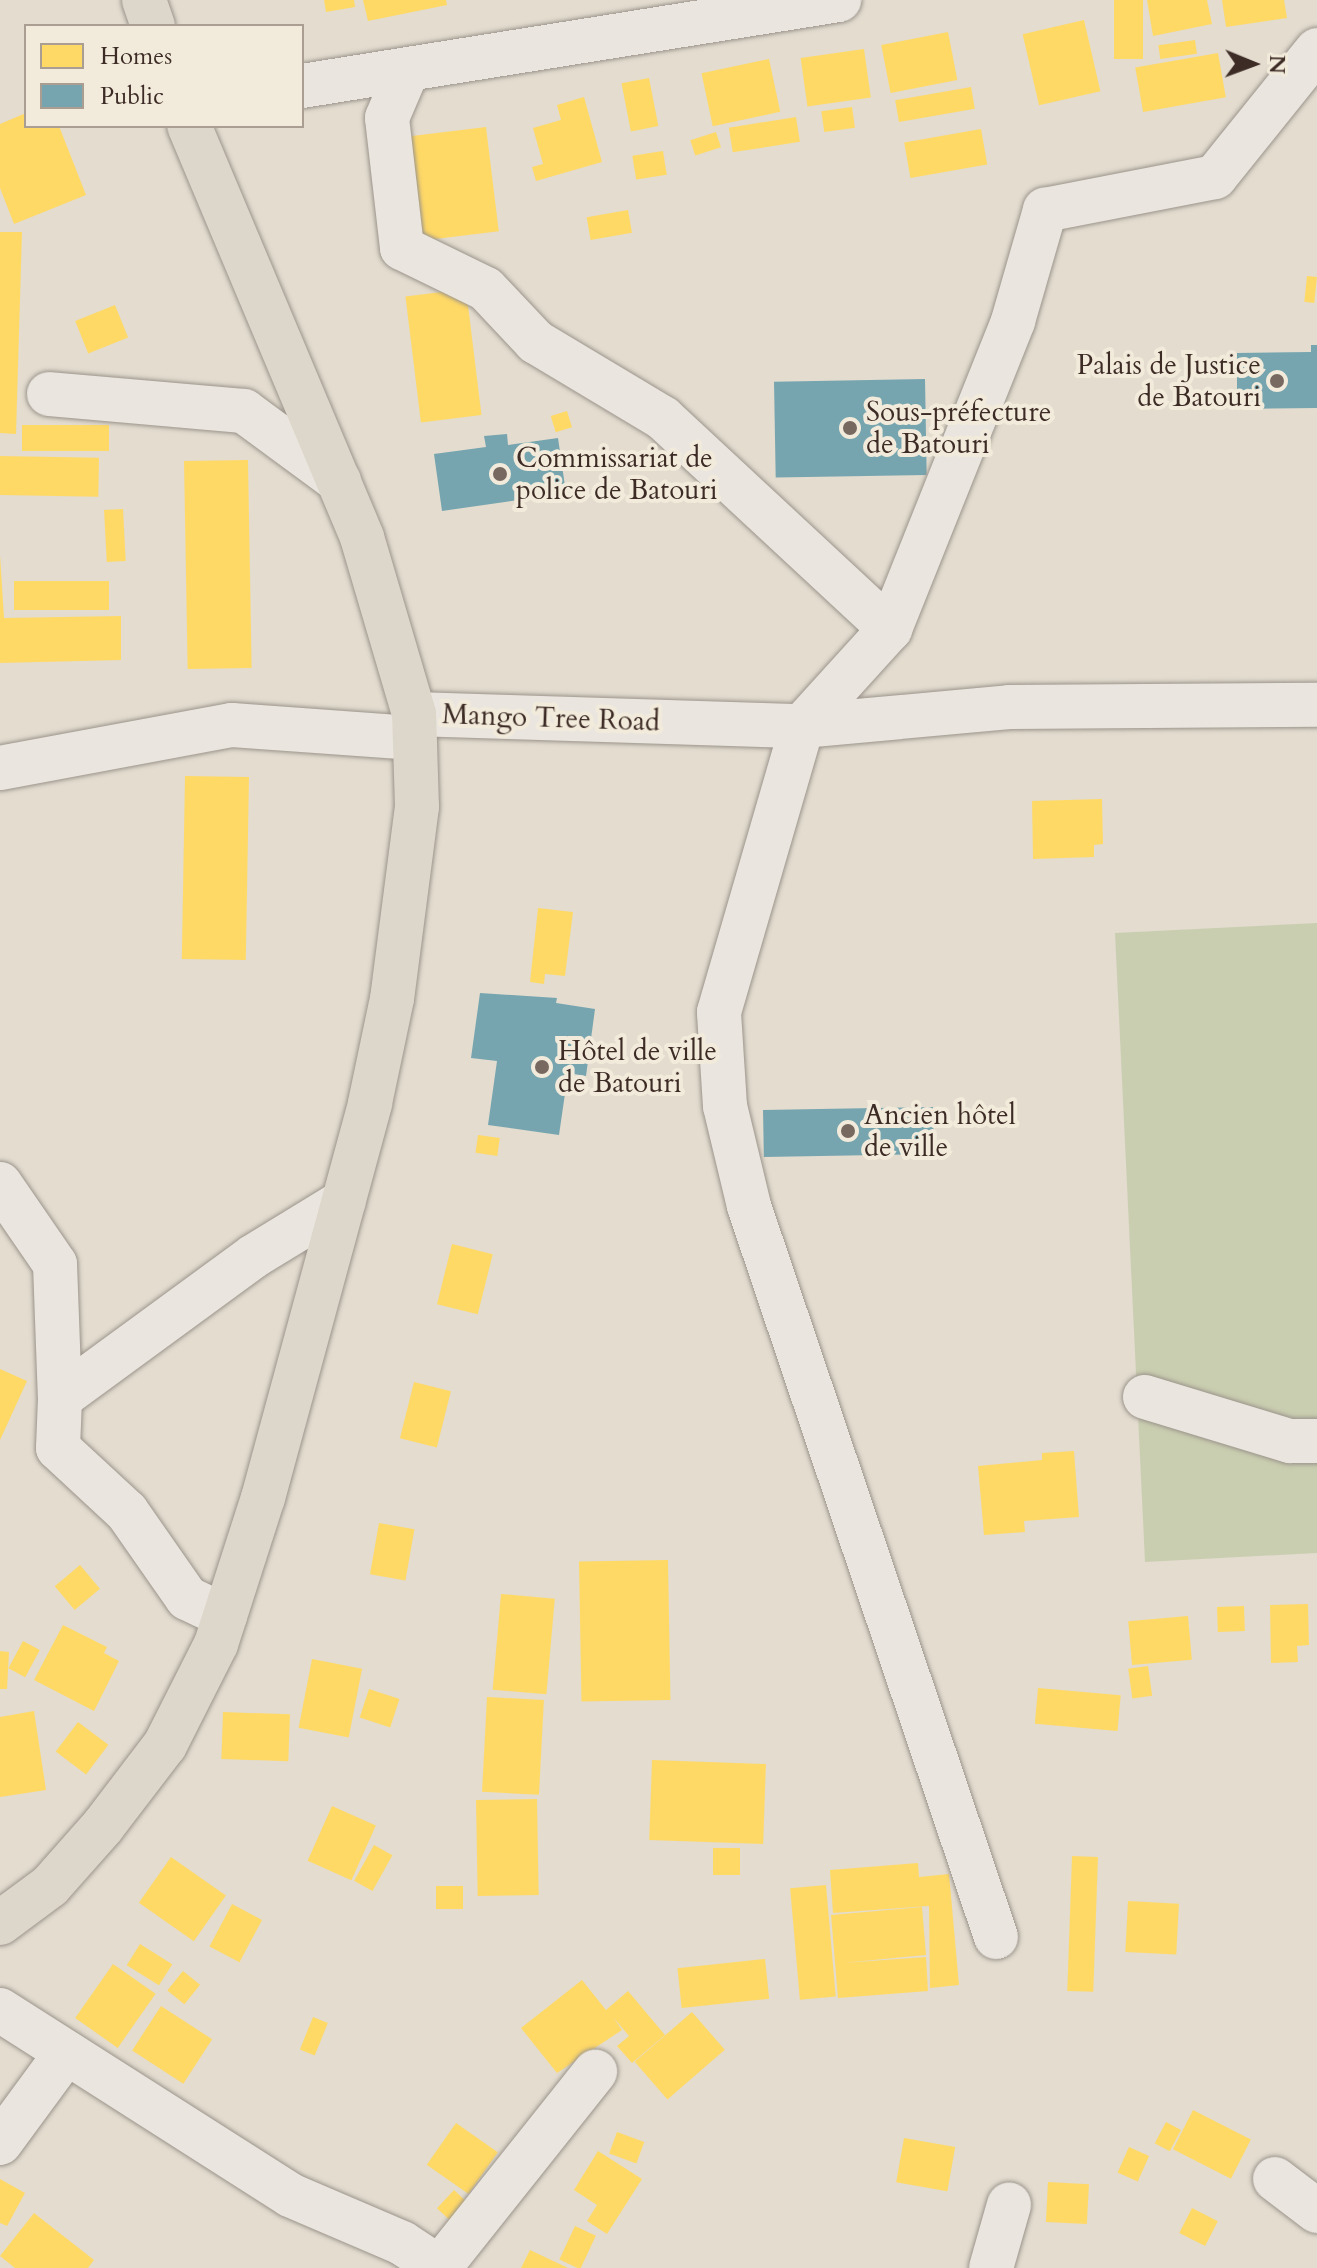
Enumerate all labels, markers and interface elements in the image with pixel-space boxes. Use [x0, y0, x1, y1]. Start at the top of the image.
legend [24, 24, 304, 128]
north arrow [1213, 24, 1293, 104]
text: Homes [100, 40, 172, 73]
text: N [1262, 55, 1292, 74]
text: Public [100, 80, 164, 113]
place label: Palais de Justice de Batouri [1077, 348, 1261, 414]
marker: Palais de Justice de Batouri [1268, 372, 1286, 390]
place label: Sous-préfecture de Batouri [866, 395, 1051, 461]
marker: Sous-préfecture de Batouri [841, 419, 859, 437]
place label: Commissariat de police de Batouri [516, 441, 718, 507]
marker: Commissariat de police de Batouri [491, 465, 509, 483]
street label: Mango Tree Road [441, 697, 661, 739]
place label: Hôtel de ville de Batouri [558, 1034, 717, 1100]
marker: Hôtel de ville de Batouri [533, 1058, 551, 1076]
place label: Ancien hôtel de ville [864, 1098, 1016, 1164]
marker: Ancien hôtel de ville [839, 1122, 857, 1140]

